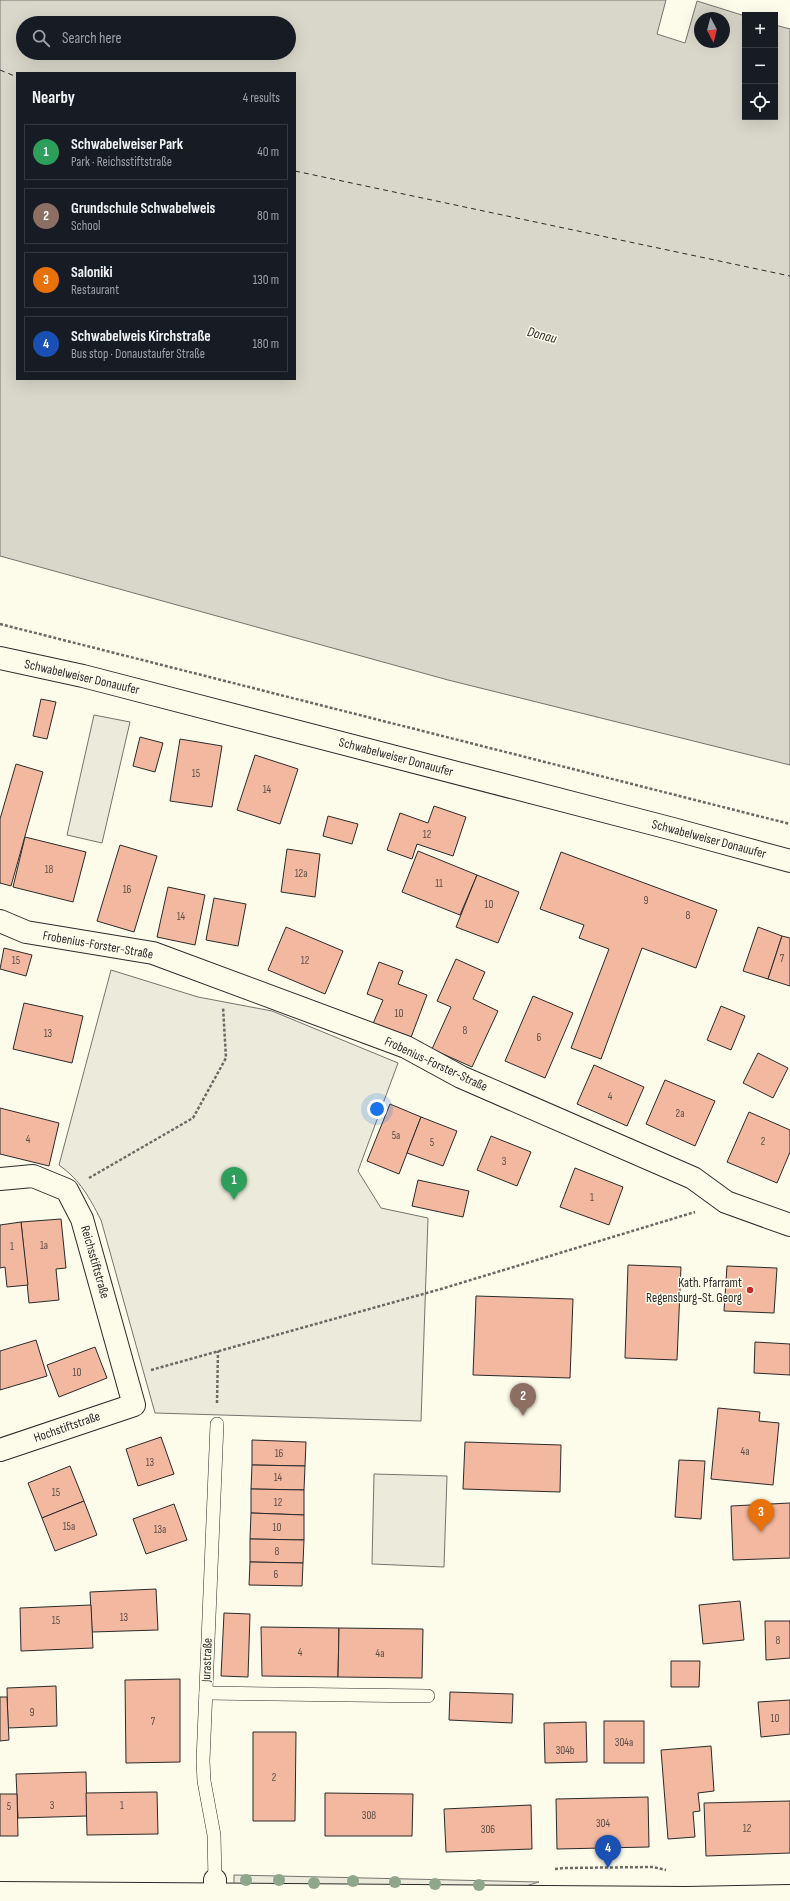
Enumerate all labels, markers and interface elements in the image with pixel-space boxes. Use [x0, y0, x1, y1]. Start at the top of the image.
north arrow [694, 12, 730, 48]
map controls [742, 12, 778, 120]
button: + [742, 12, 778, 48]
search box [16, 16, 296, 60]
icon: search [30, 27, 52, 49]
text: Search here [62, 29, 122, 48]
button: − [742, 48, 778, 84]
button: locate [742, 84, 778, 120]
text: Nearby [32, 88, 75, 108]
text: 4 results [243, 90, 280, 106]
text: Schwabelweiser Park [71, 135, 183, 154]
text: 1 [43, 144, 49, 160]
text: 40 m [257, 144, 279, 160]
text: Park · Reichsstiftstraße [71, 154, 172, 170]
text: Grundschule Schwabelweis [71, 199, 215, 218]
text: 2 [43, 208, 49, 224]
text: 80 m [257, 208, 279, 224]
text: School [71, 218, 101, 234]
text: Saloniki [71, 263, 113, 282]
text: 3 [43, 272, 49, 288]
text: 130 m [253, 272, 279, 288]
text: Restaurant [71, 282, 119, 298]
water label: Donau [525, 323, 559, 347]
text: Schwabelweis Kirchstraße [71, 327, 211, 346]
text: 4 [43, 336, 49, 352]
text: 180 m [253, 336, 279, 352]
text: Bus stop · Donaustaufer Straße [71, 346, 205, 362]
street label: Schwabelweiser Donauufer [23, 656, 141, 698]
street label: Schwabelweiser Donauufer [337, 734, 455, 780]
house number: 15 [192, 767, 200, 780]
house number: 14 [263, 783, 272, 796]
street label: Schwabelweiser Donauufer [650, 816, 768, 862]
house number: 12 [423, 828, 432, 841]
house number: 18 [45, 863, 54, 876]
house number: 12a [295, 867, 307, 880]
house number: 11 [435, 877, 443, 890]
house number: 16 [123, 883, 132, 896]
house number: 9 [644, 894, 649, 907]
house number: 10 [485, 898, 493, 911]
house number: 8 [686, 909, 691, 922]
house number: 14 [177, 910, 186, 923]
street label: Frobenius-Forster-Straße [42, 927, 154, 963]
house number: 7 [780, 952, 785, 965]
house number: 15 [12, 954, 20, 967]
house number: 12 [301, 954, 310, 967]
house number: 10 [395, 1007, 403, 1020]
house number: 8 [463, 1024, 468, 1037]
house number: 13 [44, 1027, 53, 1040]
house number: 6 [537, 1031, 542, 1044]
street label: Frobenius-Forster-Straße [382, 1033, 490, 1095]
house number: 4 [608, 1090, 613, 1103]
your location [367, 1099, 387, 1119]
house number: 2a [676, 1107, 684, 1120]
house number: 5a [392, 1129, 400, 1142]
house number: 4 [26, 1133, 31, 1146]
house number: 2 [761, 1135, 766, 1148]
house number: 5 [430, 1136, 434, 1149]
house number: 3 [502, 1155, 507, 1168]
pin: 1 [221, 1167, 247, 1200]
house number: 1 [590, 1191, 594, 1204]
street label: Reichsstiftstraße [77, 1224, 113, 1300]
house number: 1a [40, 1239, 48, 1252]
house number: 1 [10, 1240, 14, 1253]
place label: Kath. Pfarramt Regensburg-St. Georg [646, 1275, 742, 1306]
marker: Kath. Pfarramt Regensburg-St. Georg [745, 1285, 755, 1295]
house number: 10 [73, 1366, 81, 1379]
pin: 2 [510, 1383, 536, 1416]
street label: Hochstiftstraße [32, 1408, 102, 1446]
house number: 4a [741, 1445, 749, 1458]
house number: 16 [275, 1447, 284, 1460]
house number: 13 [146, 1456, 155, 1469]
house number: 14 [274, 1471, 283, 1484]
house number: 15 [52, 1486, 60, 1499]
house number: 12 [274, 1496, 283, 1509]
pin: 3 [748, 1499, 774, 1532]
house number: 15a [63, 1520, 75, 1533]
house number: 10 [273, 1521, 281, 1534]
house number: 13a [154, 1523, 166, 1536]
house number: 8 [275, 1545, 280, 1558]
house number: 6 [274, 1568, 279, 1581]
house number: 13 [120, 1611, 129, 1624]
house number: 15 [52, 1614, 60, 1627]
house number: 8 [776, 1634, 781, 1647]
street label: Jurastraße [198, 1637, 216, 1684]
house number: 4 [298, 1646, 303, 1659]
house number: 4a [376, 1647, 384, 1660]
house number: 9 [30, 1706, 35, 1719]
house number: 10 [771, 1712, 779, 1725]
house number: 7 [151, 1715, 156, 1728]
house number: 304a [615, 1736, 633, 1749]
house number: 304b [556, 1744, 575, 1757]
house number: 2 [272, 1771, 277, 1784]
house number: 3 [50, 1799, 55, 1812]
house number: 1 [120, 1799, 124, 1812]
house number: 5 [7, 1800, 11, 1813]
house number: 308 [362, 1809, 376, 1822]
house number: 304 [596, 1817, 610, 1830]
house number: 12 [743, 1822, 752, 1835]
house number: 306 [481, 1823, 495, 1836]
pin: 4 [595, 1835, 621, 1868]

